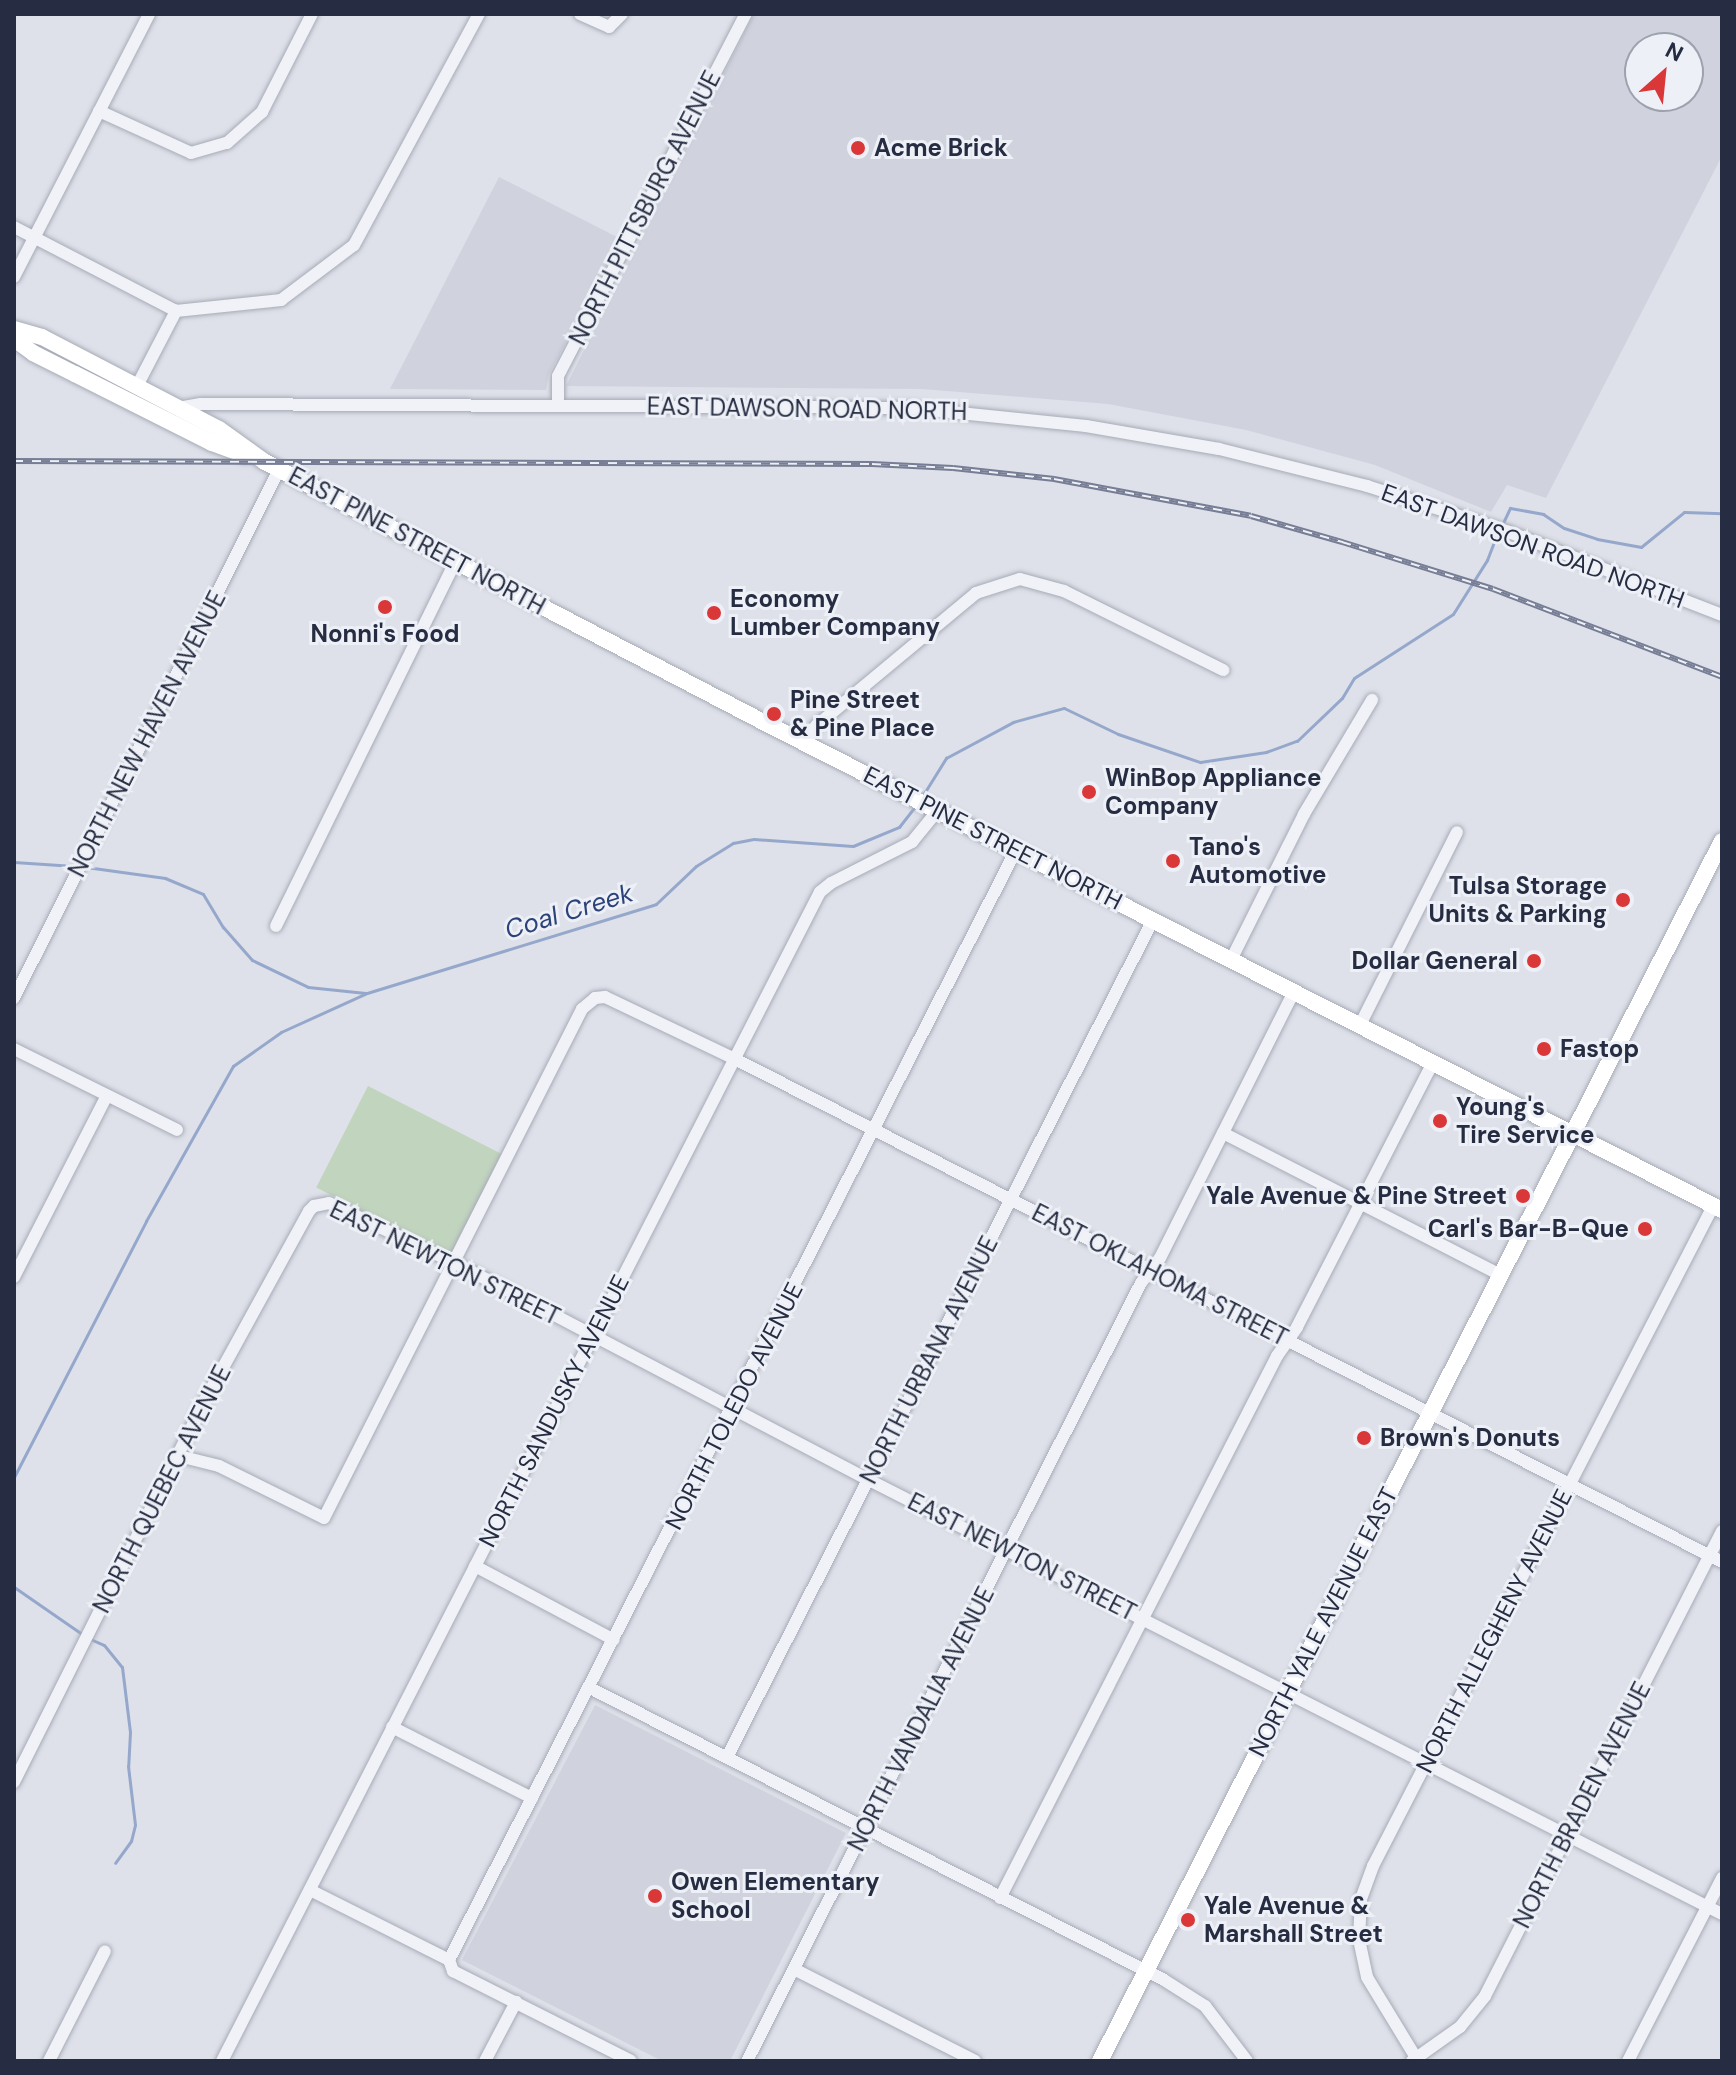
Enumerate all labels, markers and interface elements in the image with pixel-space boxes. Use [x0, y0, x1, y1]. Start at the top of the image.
north arrow [1624, 32, 1704, 112]
text: N [1660, 35, 1688, 69]
street label: NORTH PITTSBURG AVENUE [563, 66, 727, 350]
place label: Acme Brick [874, 134, 1008, 162]
marker: Acme Brick [849, 139, 867, 157]
street label: EAST DAWSON ROAD NORTH [647, 392, 967, 426]
street label: EAST PINE STREET NORTH [284, 461, 550, 621]
street label: EAST DAWSON ROAD NORTH [1378, 478, 1688, 614]
place label: Economy Lumber Company [730, 585, 940, 641]
street label: NORTH NEW HAVEN AVENUE [62, 586, 232, 882]
marker: Nonni's Food [376, 598, 394, 616]
marker: Economy Lumber Company [705, 604, 723, 622]
place label: Nonni's Food [310, 620, 460, 648]
place label: Pine Street & Pine Place [790, 686, 935, 742]
marker: Pine Street & Pine Place [765, 705, 783, 723]
street label: EAST PINE STREET NORTH [859, 760, 1127, 916]
place label: WinBop Appliance Company [1105, 764, 1321, 820]
marker: WinBop Appliance Company [1080, 783, 1098, 801]
place label: Tano's Automotive [1189, 833, 1326, 889]
marker: Tano's Automotive [1164, 852, 1182, 870]
place label: Tulsa Storage Units & Parking [1429, 872, 1607, 928]
water label: Coal Creek [501, 878, 637, 946]
marker: Tulsa Storage Units & Parking [1614, 891, 1632, 909]
place label: Dollar General [1351, 947, 1518, 975]
marker: Dollar General [1525, 952, 1543, 970]
place label: Fastop [1560, 1035, 1639, 1063]
marker: Fastop [1535, 1040, 1553, 1058]
place label: Young's Tire Service [1456, 1093, 1595, 1149]
marker: Young's Tire Service [1431, 1112, 1449, 1130]
place label: Yale Avenue & Pine Street [1206, 1182, 1507, 1210]
marker: Yale Avenue & Pine Street [1514, 1187, 1532, 1205]
street label: EAST NEWTON STREET [325, 1195, 565, 1331]
street label: EAST OKLAHOMA STREET [1027, 1198, 1293, 1352]
place label: Carl's Bar-B-Que [1428, 1215, 1629, 1243]
marker: Carl's Bar-B-Que [1636, 1220, 1654, 1238]
street label: NORTH URBANA AVENUE [854, 1232, 1004, 1488]
street label: NORTH SANDUSKY AVENUE [473, 1270, 635, 1552]
street label: NORTH TOLEDO AVENUE [659, 1278, 809, 1534]
street label: NORTH QUEBEC AVENUE [87, 1360, 237, 1618]
place label: Brown's Donuts [1380, 1424, 1560, 1452]
marker: Brown's Donuts [1355, 1429, 1373, 1447]
street label: NORTH YALE AVENUE EAST [1242, 1483, 1404, 1761]
street label: NORTH ALLEGHENY AVENUE [1410, 1484, 1578, 1778]
street label: EAST NEWTON STREET [903, 1487, 1141, 1627]
street label: NORTH VANDALIA AVENUE [842, 1582, 1000, 1856]
street label: NORTH BRADEN AVENUE [1507, 1677, 1657, 1933]
place label: Owen Elementary School [671, 1868, 879, 1924]
marker: Owen Elementary School [646, 1887, 664, 1905]
place label: Yale Avenue & Marshall Street [1204, 1892, 1383, 1948]
marker: Yale Avenue & Marshall Street [1179, 1911, 1197, 1929]

